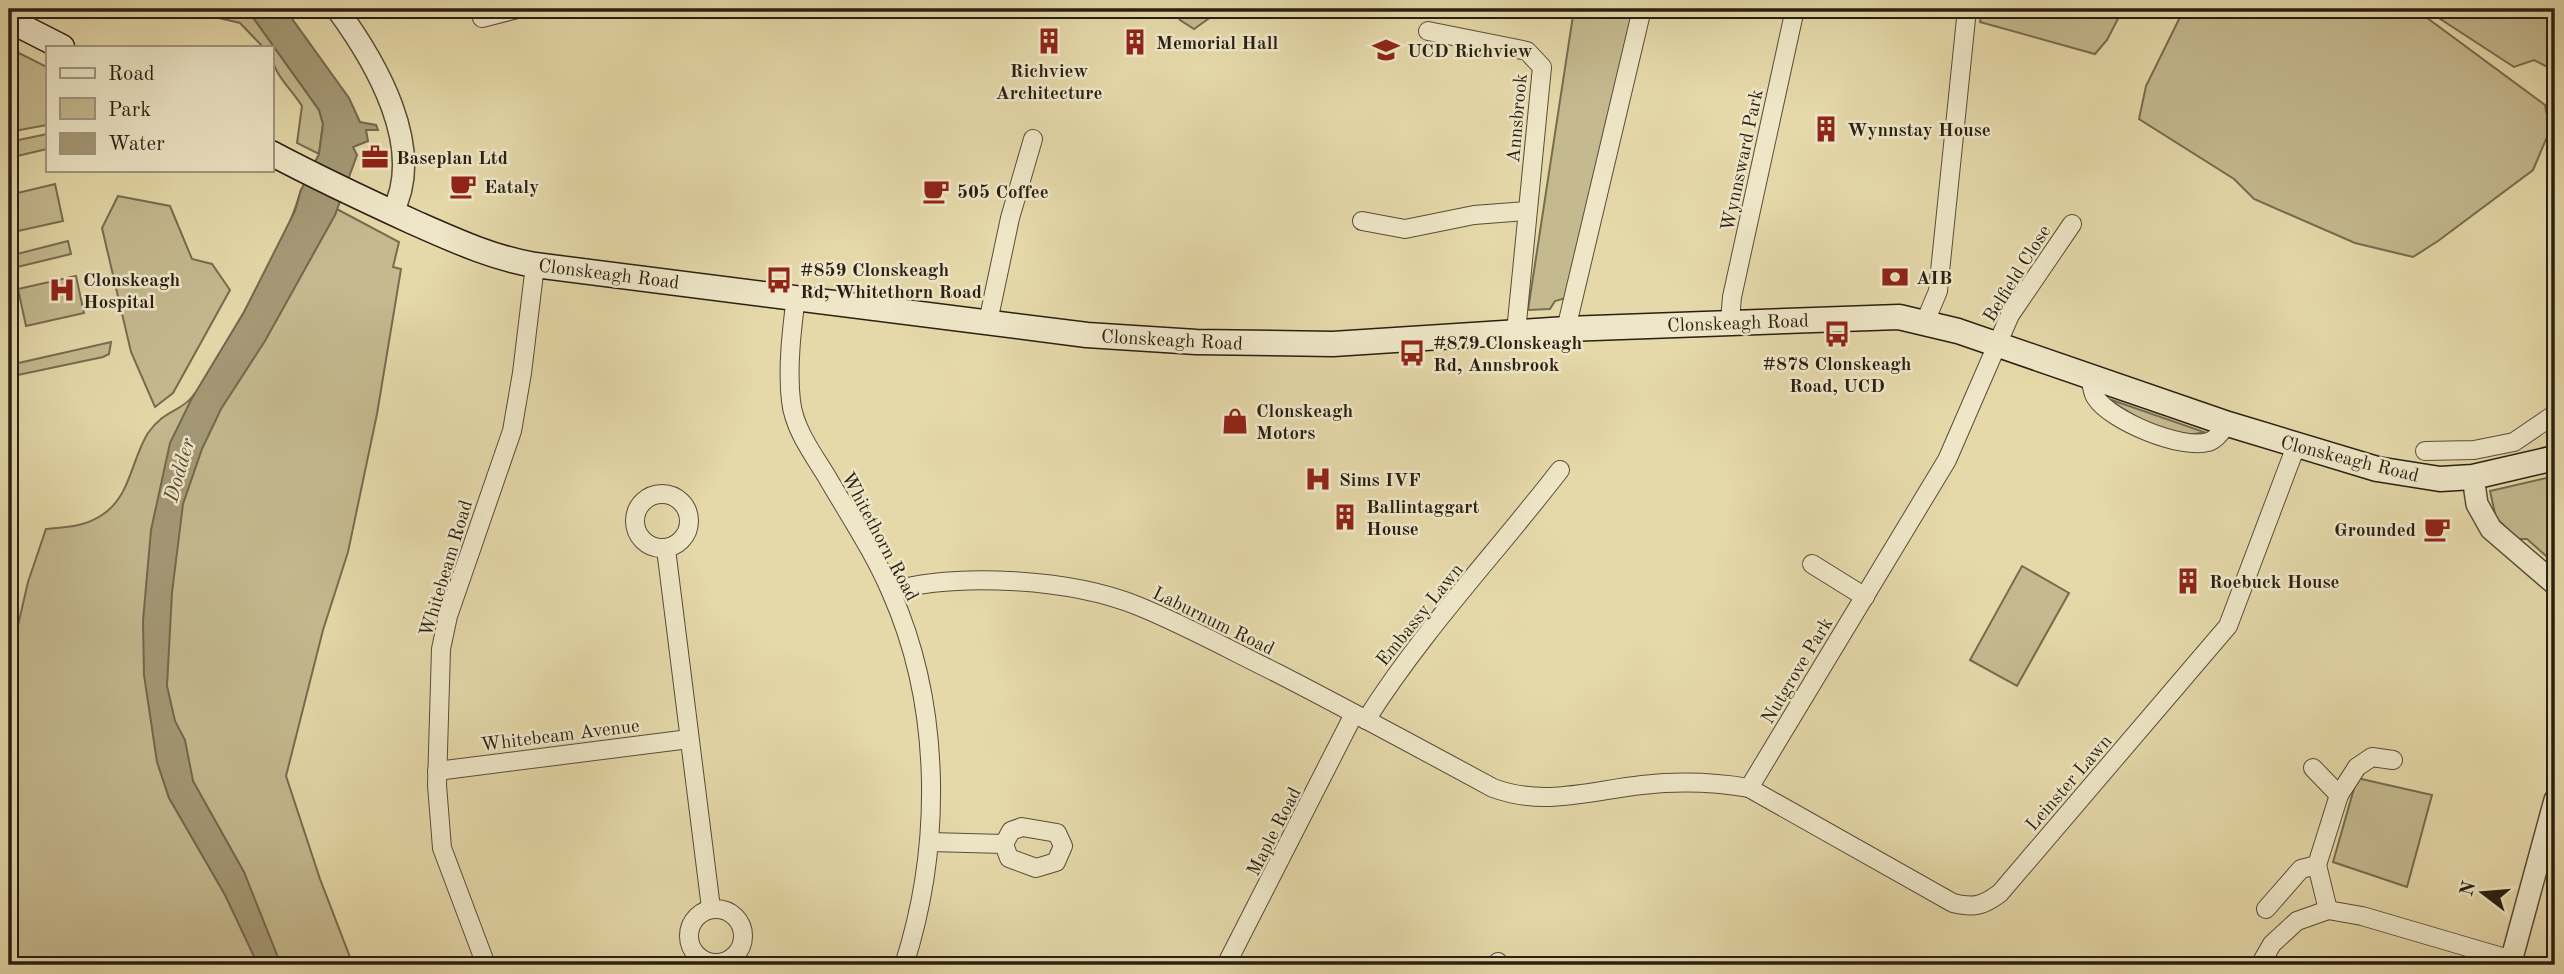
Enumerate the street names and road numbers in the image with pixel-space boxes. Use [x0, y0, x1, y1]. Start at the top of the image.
street label: Annsbrook [1505, 73, 1532, 164]
street label: Wynnsward Park [1719, 88, 1768, 233]
street label: Belfield Close [1981, 222, 2055, 326]
street label: Clonskeagh Road [537, 257, 680, 294]
street label: Clonskeagh Road [1667, 313, 1809, 336]
street label: Clonskeagh Road [1100, 328, 1243, 355]
street label: Clonskeagh Road [2278, 434, 2421, 487]
street label: Whitethorn Road [837, 469, 921, 605]
street label: Whitebeam Road [418, 498, 477, 639]
street label: Embassy Lawn [1374, 561, 1468, 670]
street label: Laburnum Road [1149, 585, 1277, 660]
street label: Nutgrove Park [1759, 615, 1837, 728]
street label: Whitebeam Avenue [480, 717, 641, 756]
street label: Leinster Lawn [2023, 732, 2117, 835]
street label: Maple Road [1245, 785, 1306, 880]

